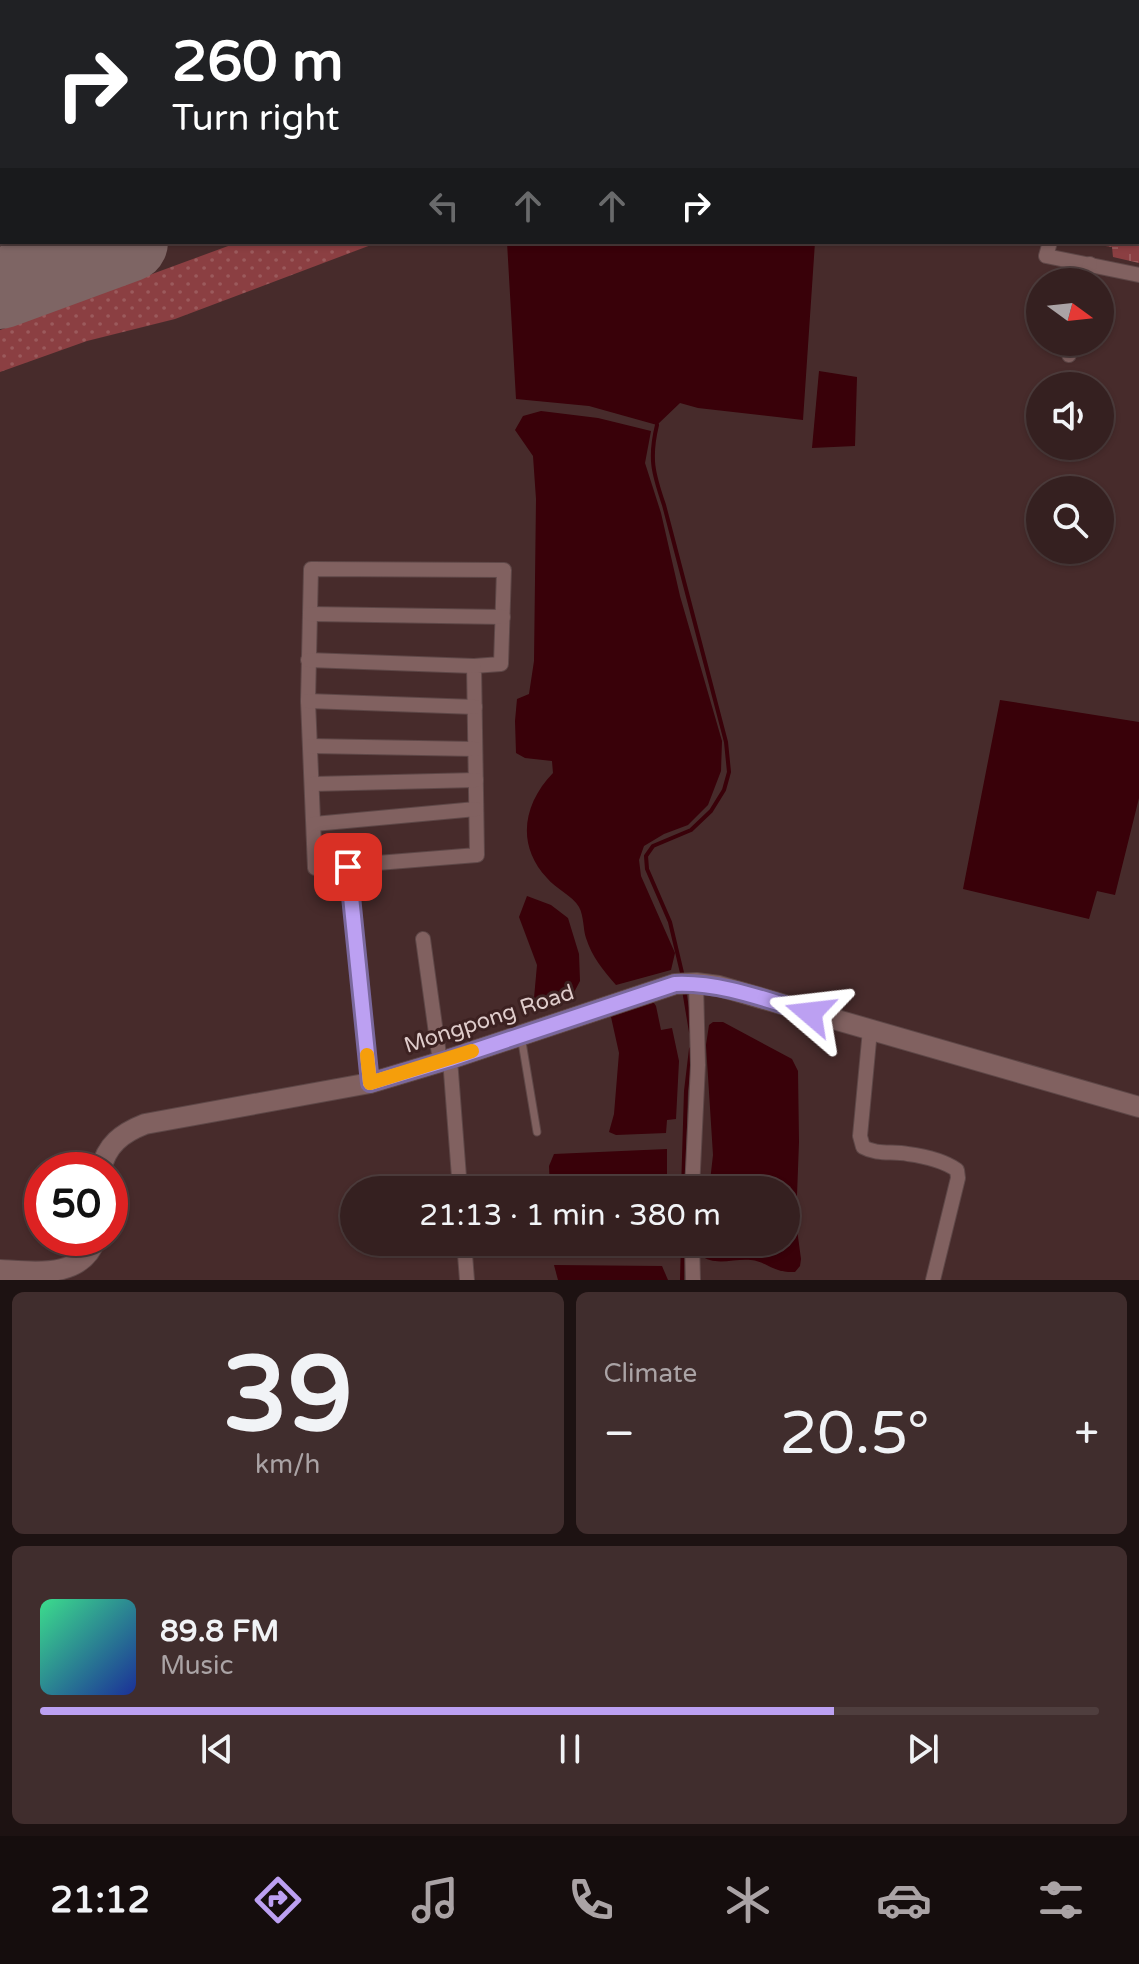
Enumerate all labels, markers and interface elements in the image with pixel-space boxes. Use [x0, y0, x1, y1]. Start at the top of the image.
text: 260 m [172, 29, 343, 96]
icon: right [40, 32, 144, 136]
text: Turn right [172, 97, 339, 140]
icon: left [422, 184, 466, 228]
icon: ahead [506, 184, 550, 228]
icon: ahead [590, 184, 634, 228]
icon: right [674, 184, 718, 228]
north arrow [1026, 268, 1114, 356]
map controls [1026, 268, 1114, 564]
button: sound [1026, 372, 1114, 460]
button: search [1026, 476, 1114, 564]
pin [314, 833, 382, 901]
icon: arrive [326, 845, 370, 889]
position arrow [768, 971, 852, 1055]
street label: Mongpong Road [401, 979, 577, 1059]
speed limit sign: 50 [24, 1152, 128, 1256]
text: 21:13 · 1 min · 380 m [419, 1197, 721, 1234]
text: 39 [222, 1334, 353, 1459]
text: Climate [604, 1358, 697, 1389]
text: 20.5° [779, 1398, 930, 1470]
text: − [604, 1408, 635, 1461]
text: + [1074, 1408, 1099, 1461]
text: km/h [255, 1449, 320, 1480]
text: 89.8 FM [160, 1613, 279, 1650]
text: Music [160, 1650, 233, 1681]
icon: previous [195, 1727, 239, 1771]
icon: pause [548, 1727, 592, 1771]
icon: next [901, 1727, 945, 1771]
icon: directions [250, 1872, 306, 1928]
icon: music [407, 1872, 463, 1928]
icon: phone [563, 1872, 619, 1928]
icon: climate [720, 1872, 776, 1928]
icon: car [876, 1872, 932, 1928]
icon: filters [1033, 1872, 1089, 1928]
text: 21:12 [50, 1879, 150, 1922]

